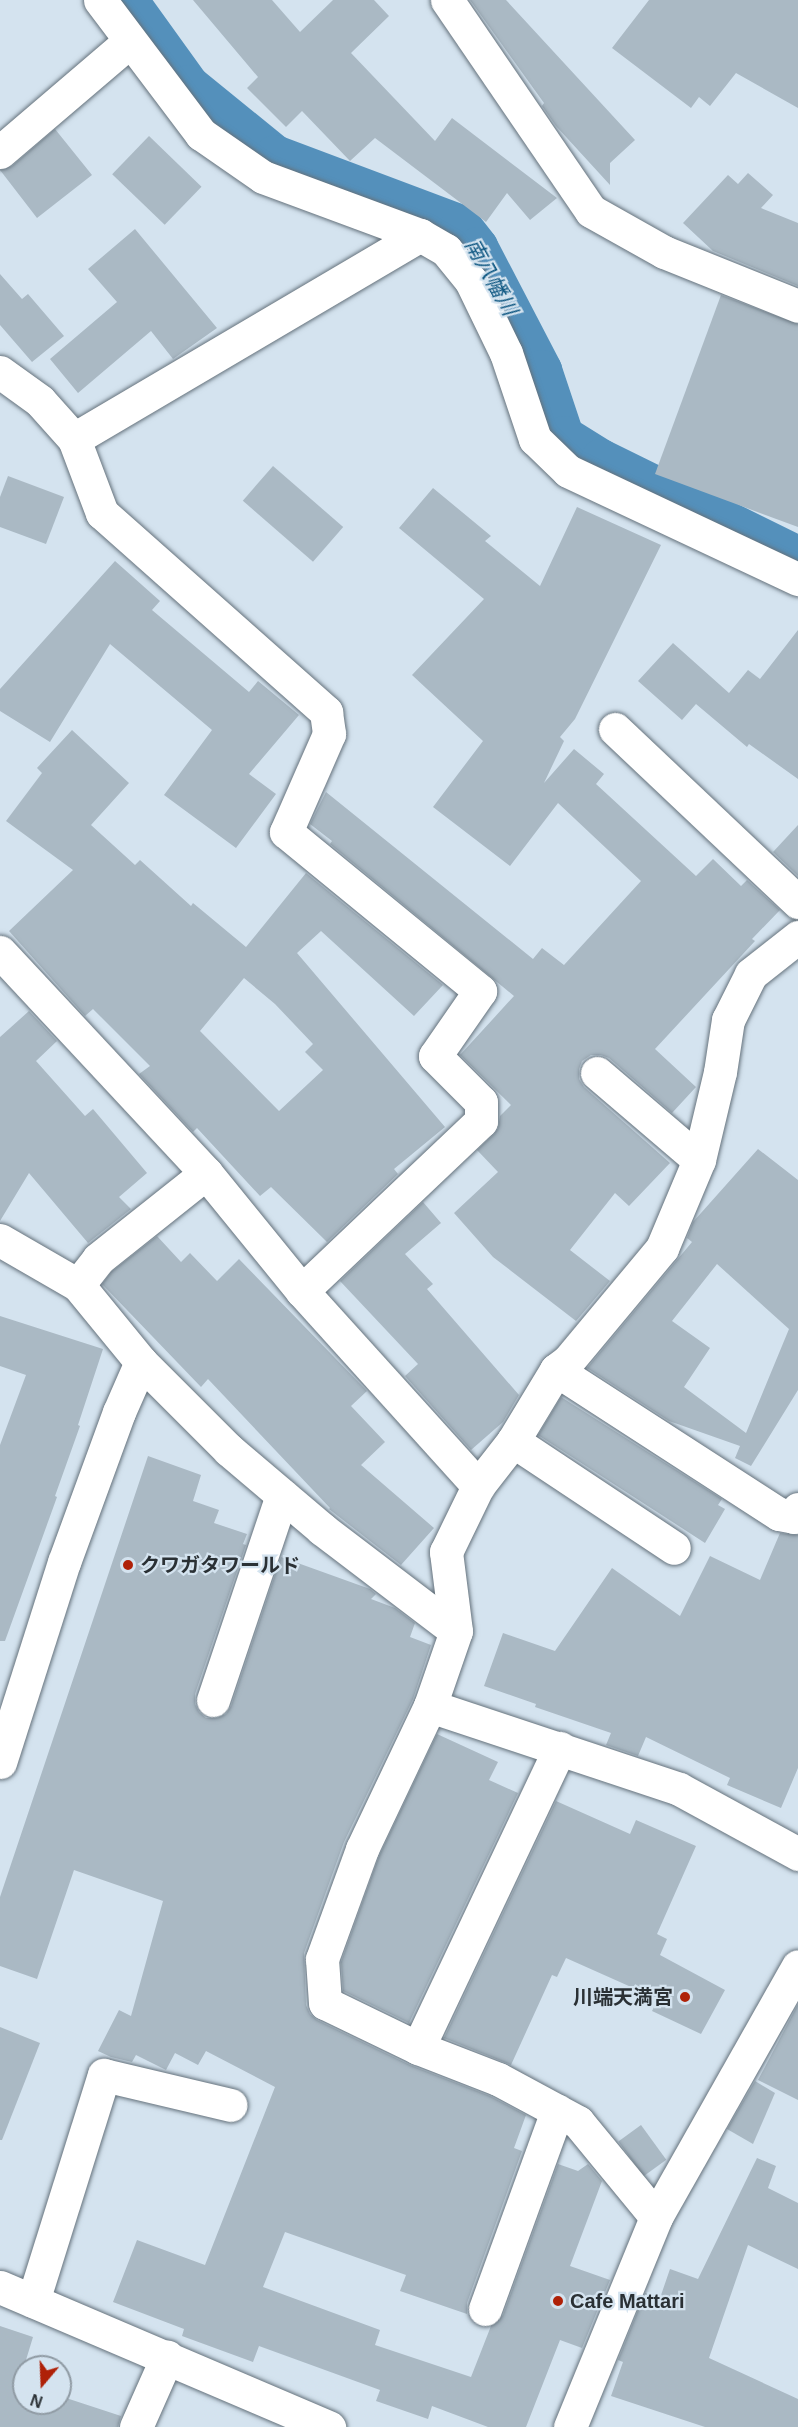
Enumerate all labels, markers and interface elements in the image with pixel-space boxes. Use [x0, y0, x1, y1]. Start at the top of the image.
water label: 南八幡川 [460, 234, 522, 320]
place label: クワガタワールド [140, 1553, 300, 1577]
marker: クワガタワールド [121, 1558, 135, 1572]
place label: 川端天満宮 [573, 1985, 673, 2009]
marker: 川端天満宮 [678, 1990, 692, 2004]
place label: Cafe Mattari [570, 2289, 684, 2313]
marker: Cafe Mattari [551, 2294, 565, 2308]
north arrow [12, 2355, 72, 2415]
text: N [28, 2391, 45, 2411]

